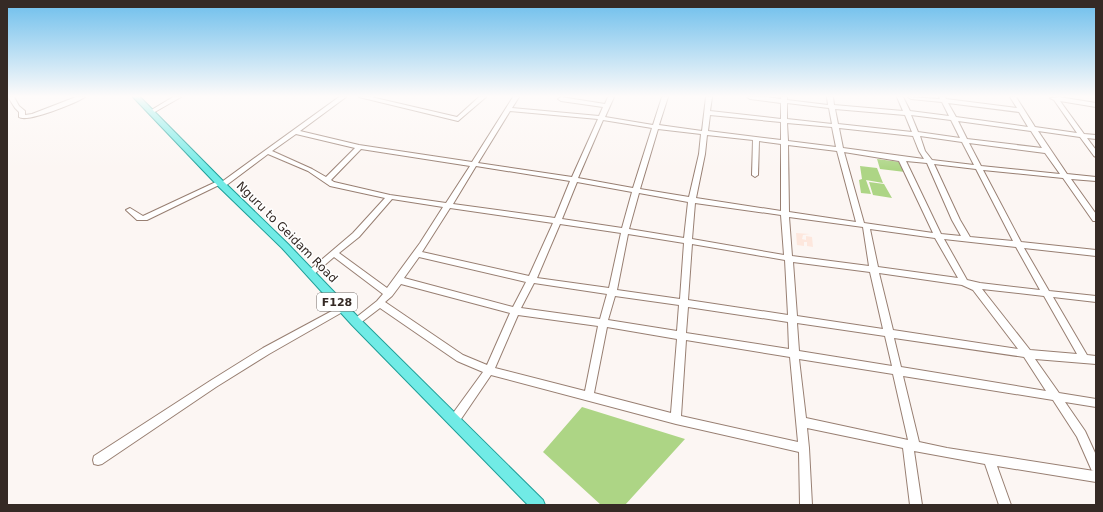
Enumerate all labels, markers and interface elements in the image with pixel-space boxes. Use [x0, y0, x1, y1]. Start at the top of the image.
street label: Nguru to Geidam Road [234, 179, 340, 285]
road number: F128 [317, 293, 357, 311]

